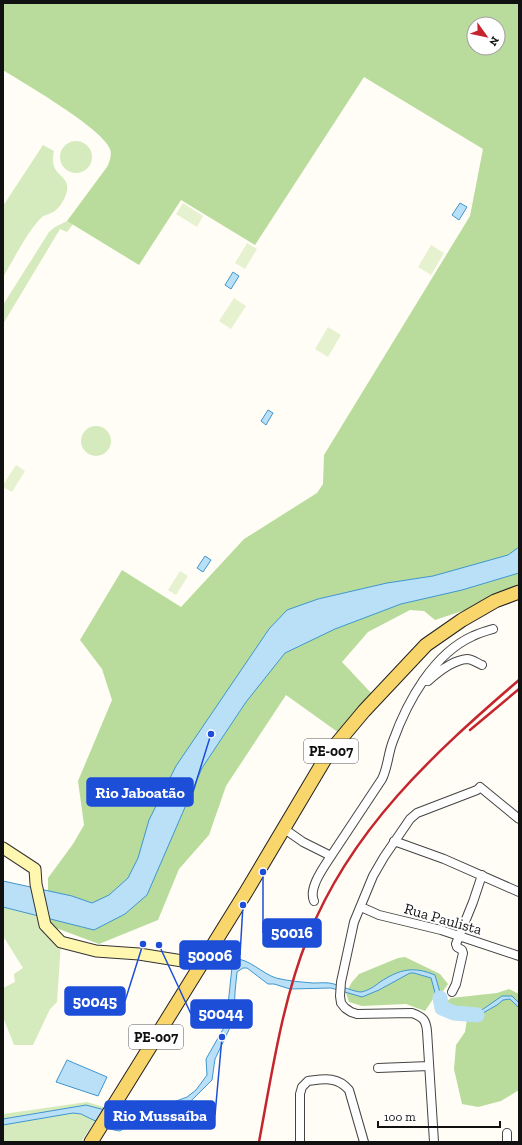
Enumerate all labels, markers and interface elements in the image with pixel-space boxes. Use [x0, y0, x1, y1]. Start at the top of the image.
north arrow [466, 16, 506, 56]
text: N [486, 34, 502, 49]
road number: PE-007 [304, 739, 358, 763]
callout: Rio Jaboatão [87, 778, 193, 806]
text: Rio Jaboatão [95, 783, 185, 802]
street label: Rua Paulista [402, 899, 484, 939]
callout: 50016 [263, 919, 321, 947]
text: 50016 [271, 923, 313, 942]
callout: 50006 [180, 941, 240, 969]
text: 50006 [188, 946, 233, 965]
callout: 50045 [65, 987, 125, 1015]
text: 50045 [73, 992, 117, 1011]
callout: 50044 [191, 1000, 252, 1028]
text: 50044 [198, 1004, 244, 1023]
road number: PE-007 [129, 1025, 183, 1049]
callout: Rio Mussaíba [105, 1101, 215, 1129]
scale bar [378, 1103, 500, 1129]
text: Rio Mussaíba [113, 1106, 207, 1125]
text: 100 m [384, 1110, 416, 1124]

